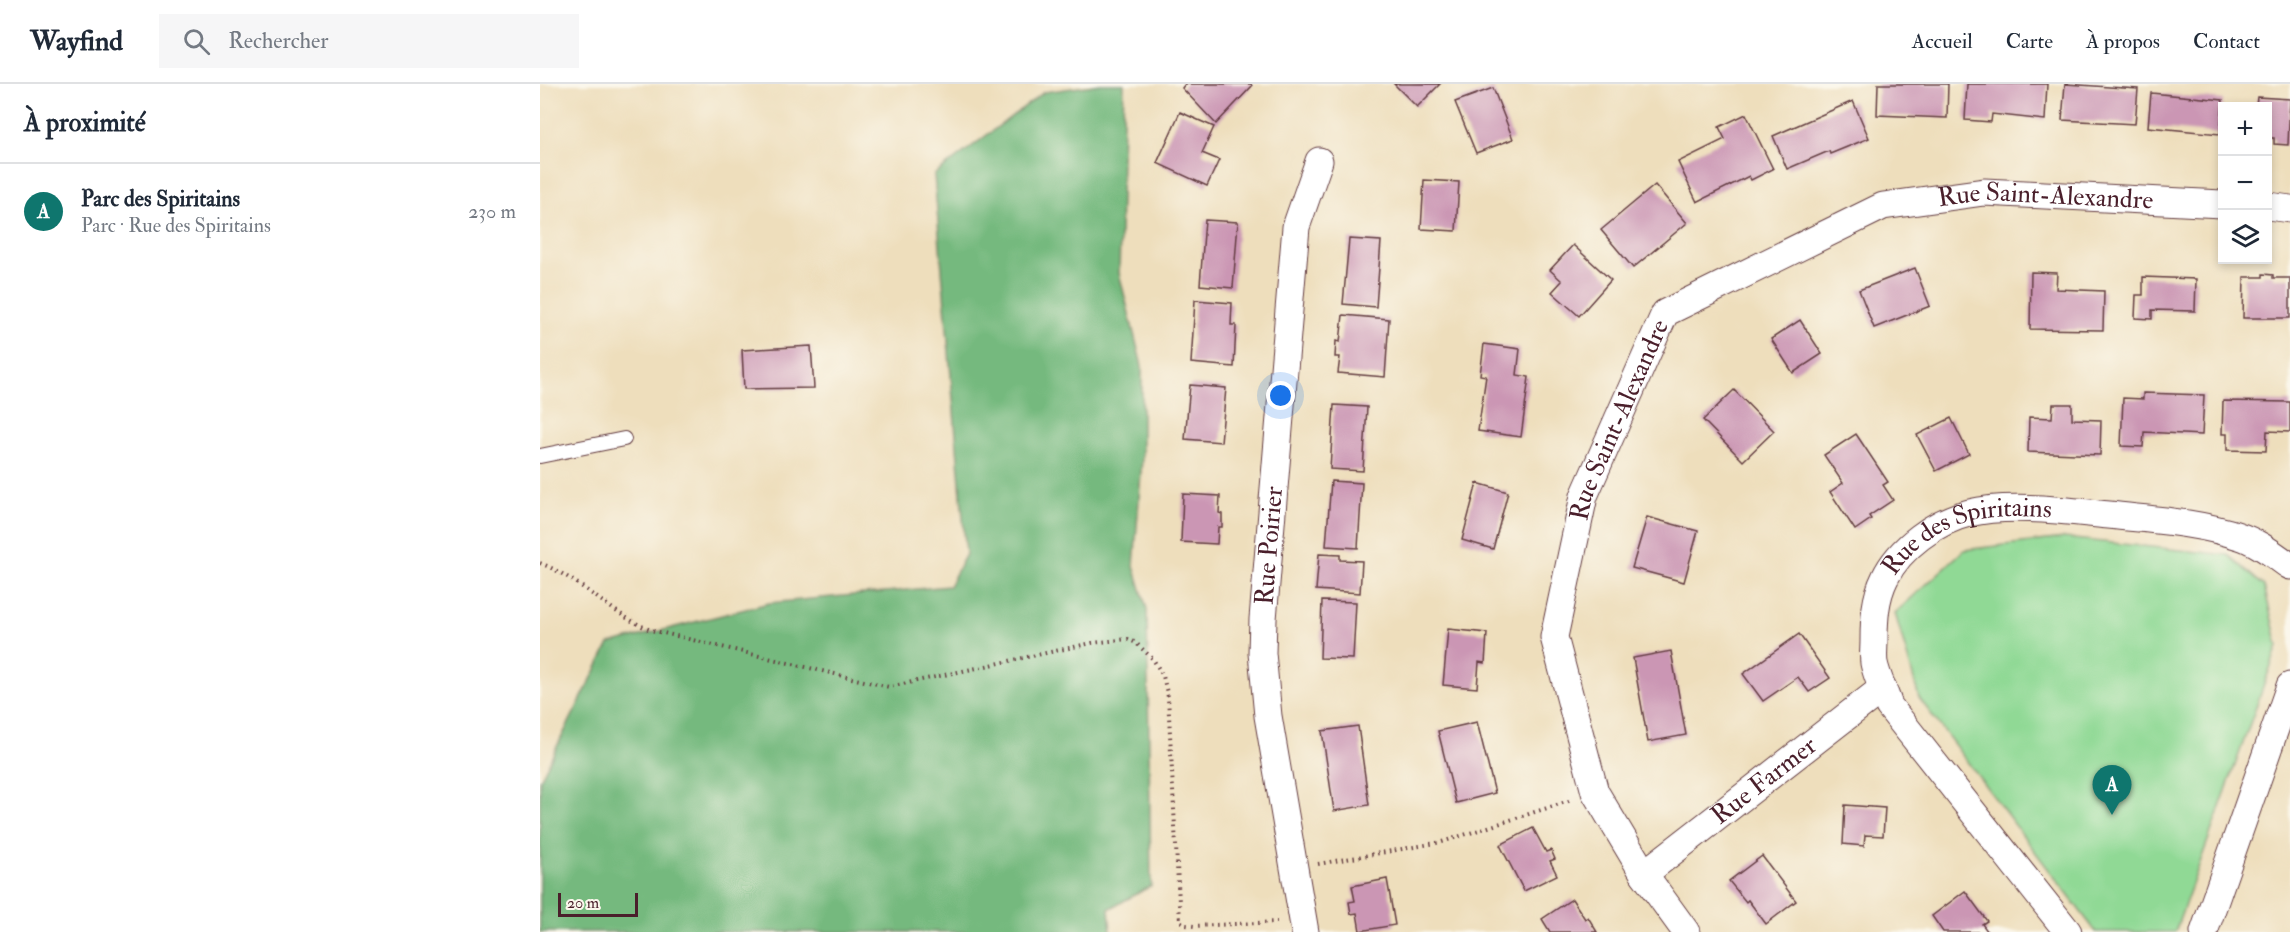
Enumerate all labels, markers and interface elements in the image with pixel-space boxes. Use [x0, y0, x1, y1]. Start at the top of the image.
search box [159, 14, 579, 68]
text: Wayfind [30, 24, 123, 59]
icon: search [180, 25, 213, 58]
text: Rechercher [228, 27, 328, 55]
text: Accueil [1912, 28, 1973, 55]
text: Carte [2006, 28, 2053, 55]
text: À propos [2086, 28, 2160, 55]
text: Contact [2193, 28, 2260, 55]
map controls [2218, 102, 2272, 264]
button: + [2218, 102, 2272, 156]
text: À proximité [24, 107, 146, 139]
button: − [2218, 156, 2272, 210]
street label: Rue Saint-Alexandre [1936, 176, 2154, 217]
text: Parc des Spiritains [81, 185, 240, 213]
text: A [37, 199, 50, 224]
text: 230 m [468, 199, 516, 224]
button: layers [2218, 210, 2272, 264]
text: Parc · Rue des Spiritains [81, 213, 271, 238]
street label: Rue Saint-Alexandre [1563, 314, 1676, 523]
your location [1266, 381, 1295, 410]
street label: Rue Poirier [1248, 485, 1290, 606]
street label: Rue des Spiritains [1875, 492, 2053, 581]
street label: Rue Farmer [1705, 729, 1823, 832]
pin: A [2092, 766, 2132, 815]
scale bar [558, 890, 638, 918]
text: 20 m [567, 893, 599, 913]

